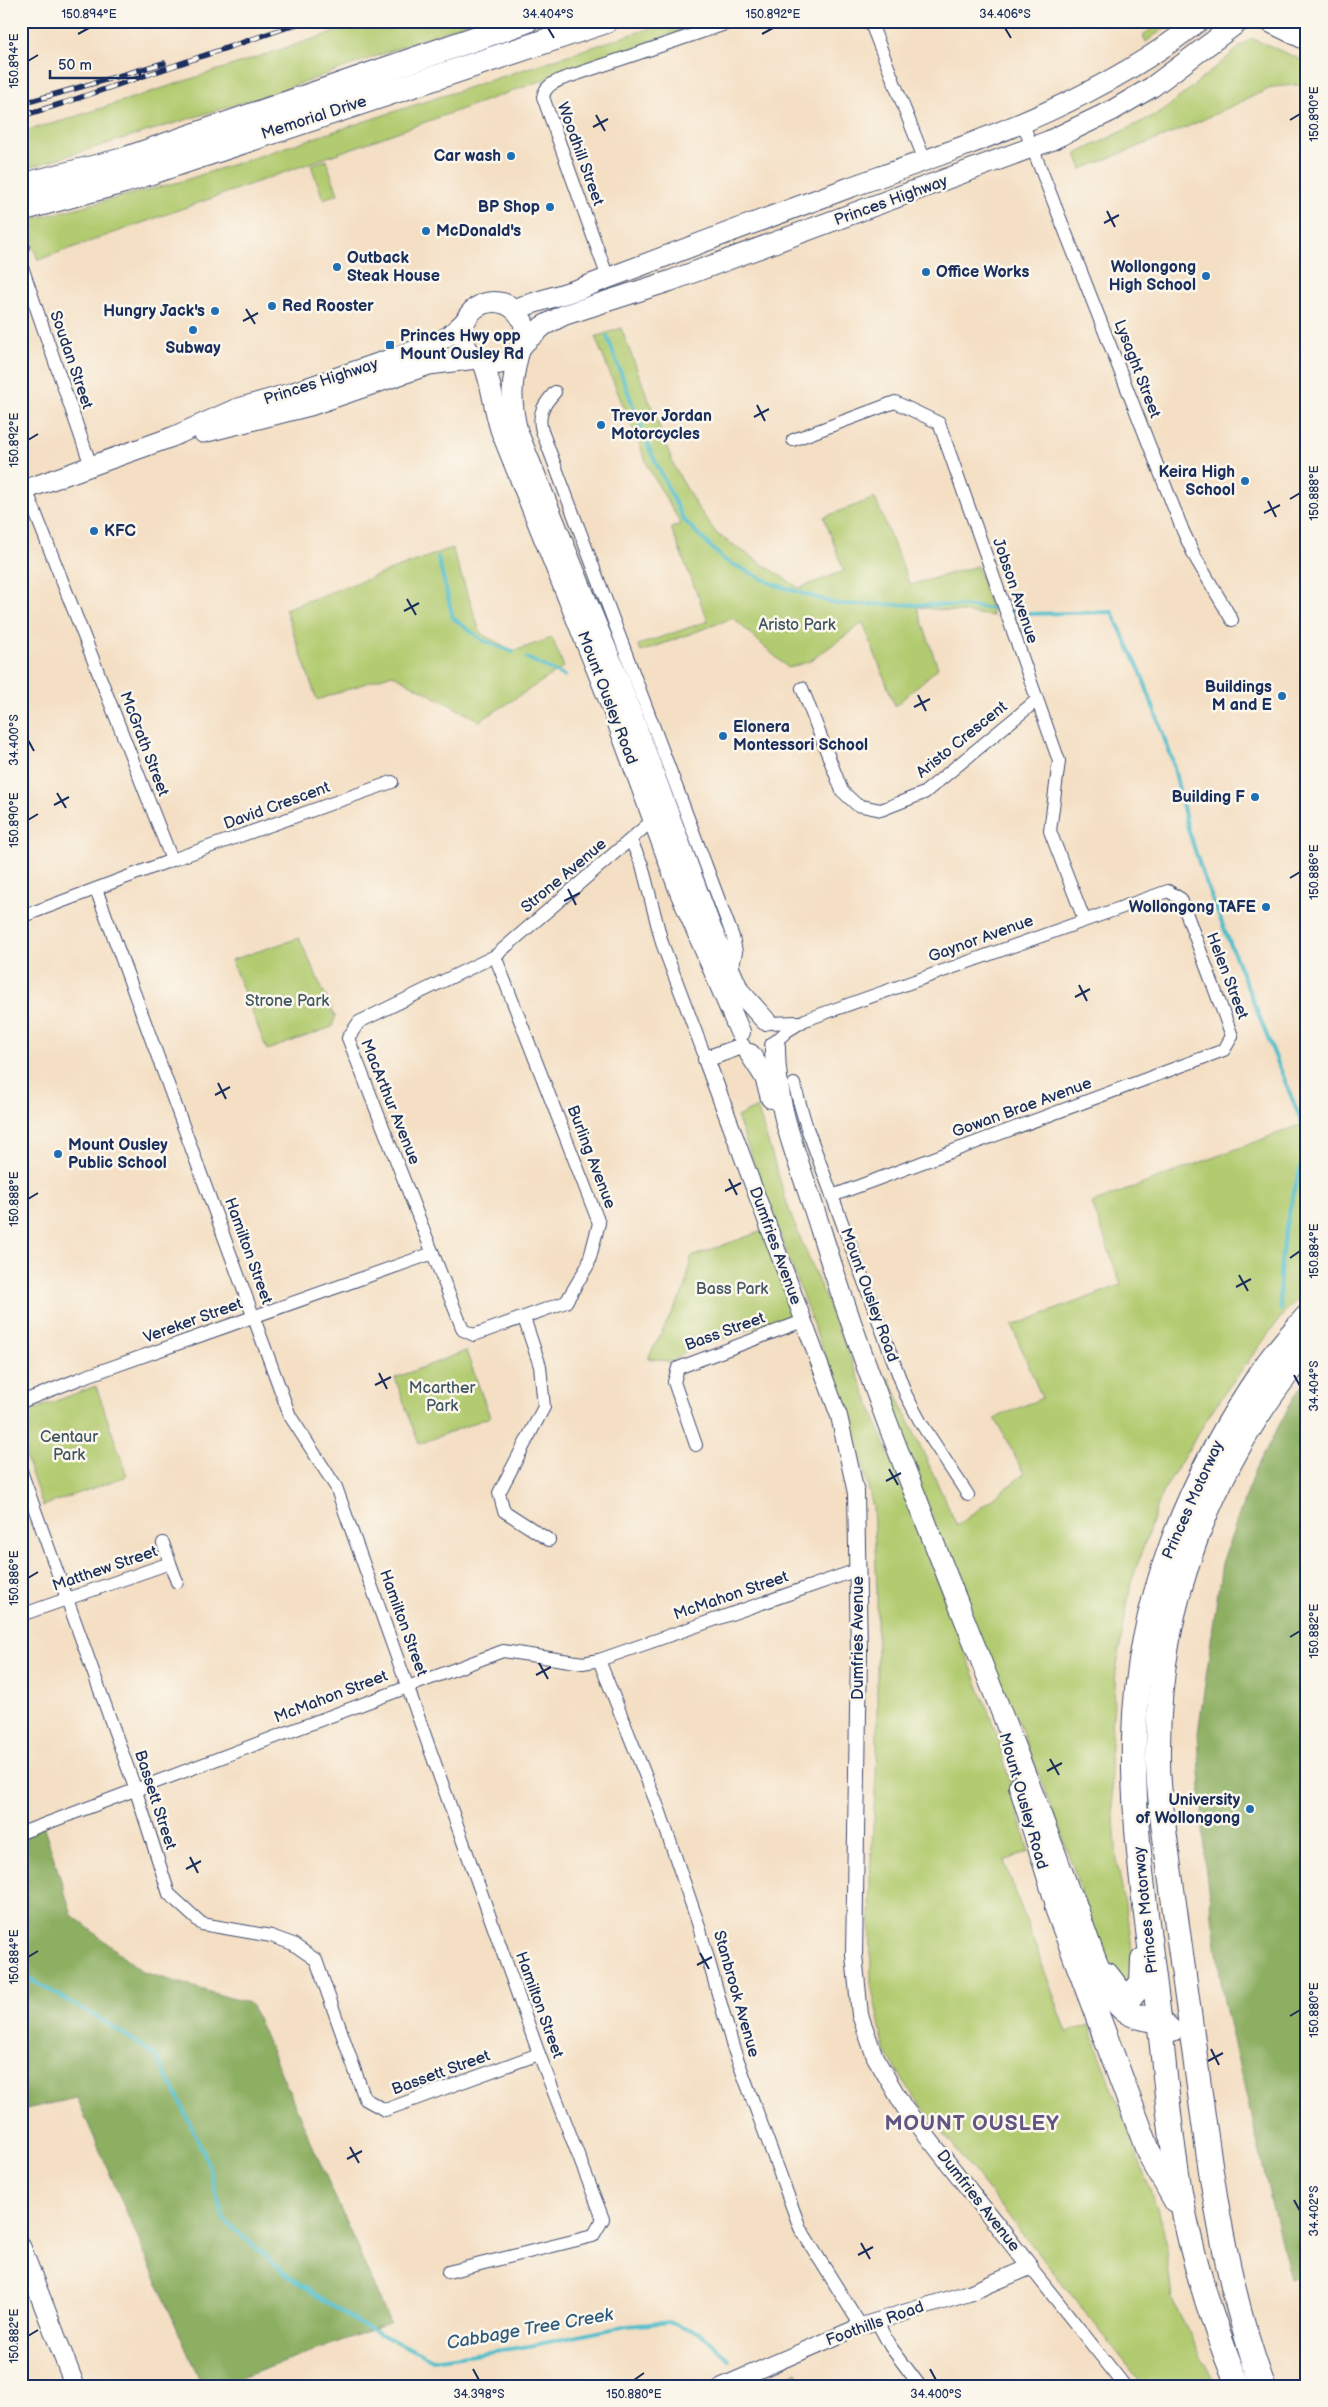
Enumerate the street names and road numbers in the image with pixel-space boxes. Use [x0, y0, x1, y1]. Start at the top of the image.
street label: Memorial Drive [259, 92, 370, 144]
street label: Woodhill Street [552, 100, 608, 208]
street label: Princes Highway [832, 171, 951, 230]
street label: Soudan Street [45, 308, 97, 412]
street label: Lysaght Street [1110, 317, 1164, 421]
street label: Princes Highway [261, 354, 381, 409]
street label: Jobson Avenue [988, 536, 1042, 647]
street label: Mount Ousley Road [573, 629, 641, 767]
street label: McGrath Street [115, 689, 173, 799]
street label: Aristo Crescent [913, 698, 1011, 782]
street label: David Crescent [221, 778, 333, 834]
street label: Strone Avenue [517, 834, 611, 917]
street label: Gaynor Avenue [926, 911, 1036, 967]
street label: Helen Street [1202, 930, 1252, 1022]
street label: MacArthur Avenue [356, 1037, 424, 1168]
street label: Gowan Brae Avenue [950, 1074, 1095, 1142]
street label: Burling Avenue [563, 1103, 620, 1212]
street label: Dumfries Avenue [745, 1185, 805, 1308]
street label: Hamilton Street [220, 1195, 276, 1307]
street label: Mount Ousley Road [836, 1226, 902, 1364]
street label: Vereker Street [141, 1294, 245, 1348]
street label: Bass Street [682, 1309, 768, 1355]
street label: Princes Motorway [1158, 1437, 1228, 1562]
street label: Matthew Street [50, 1542, 160, 1596]
street label: Hamilton Street [375, 1567, 431, 1679]
street label: McMahon Street [671, 1567, 791, 1625]
street label: Dumfries Avenue [849, 1576, 868, 1700]
street label: McMahon Street [272, 1667, 391, 1727]
street label: Mount Ousley Road [994, 1731, 1052, 1871]
street label: Bassett Street [130, 1748, 180, 1852]
street label: Princes Motorway [1130, 1845, 1162, 1975]
street label: Stanbrook Avenue [709, 1928, 763, 2060]
street label: Hamilton Street [511, 1949, 567, 2061]
street label: Bassett Street [389, 2046, 493, 2100]
street label: Dumfries Avenue [932, 2146, 1024, 2256]
street label: Foothills Road [824, 2298, 926, 2350]

